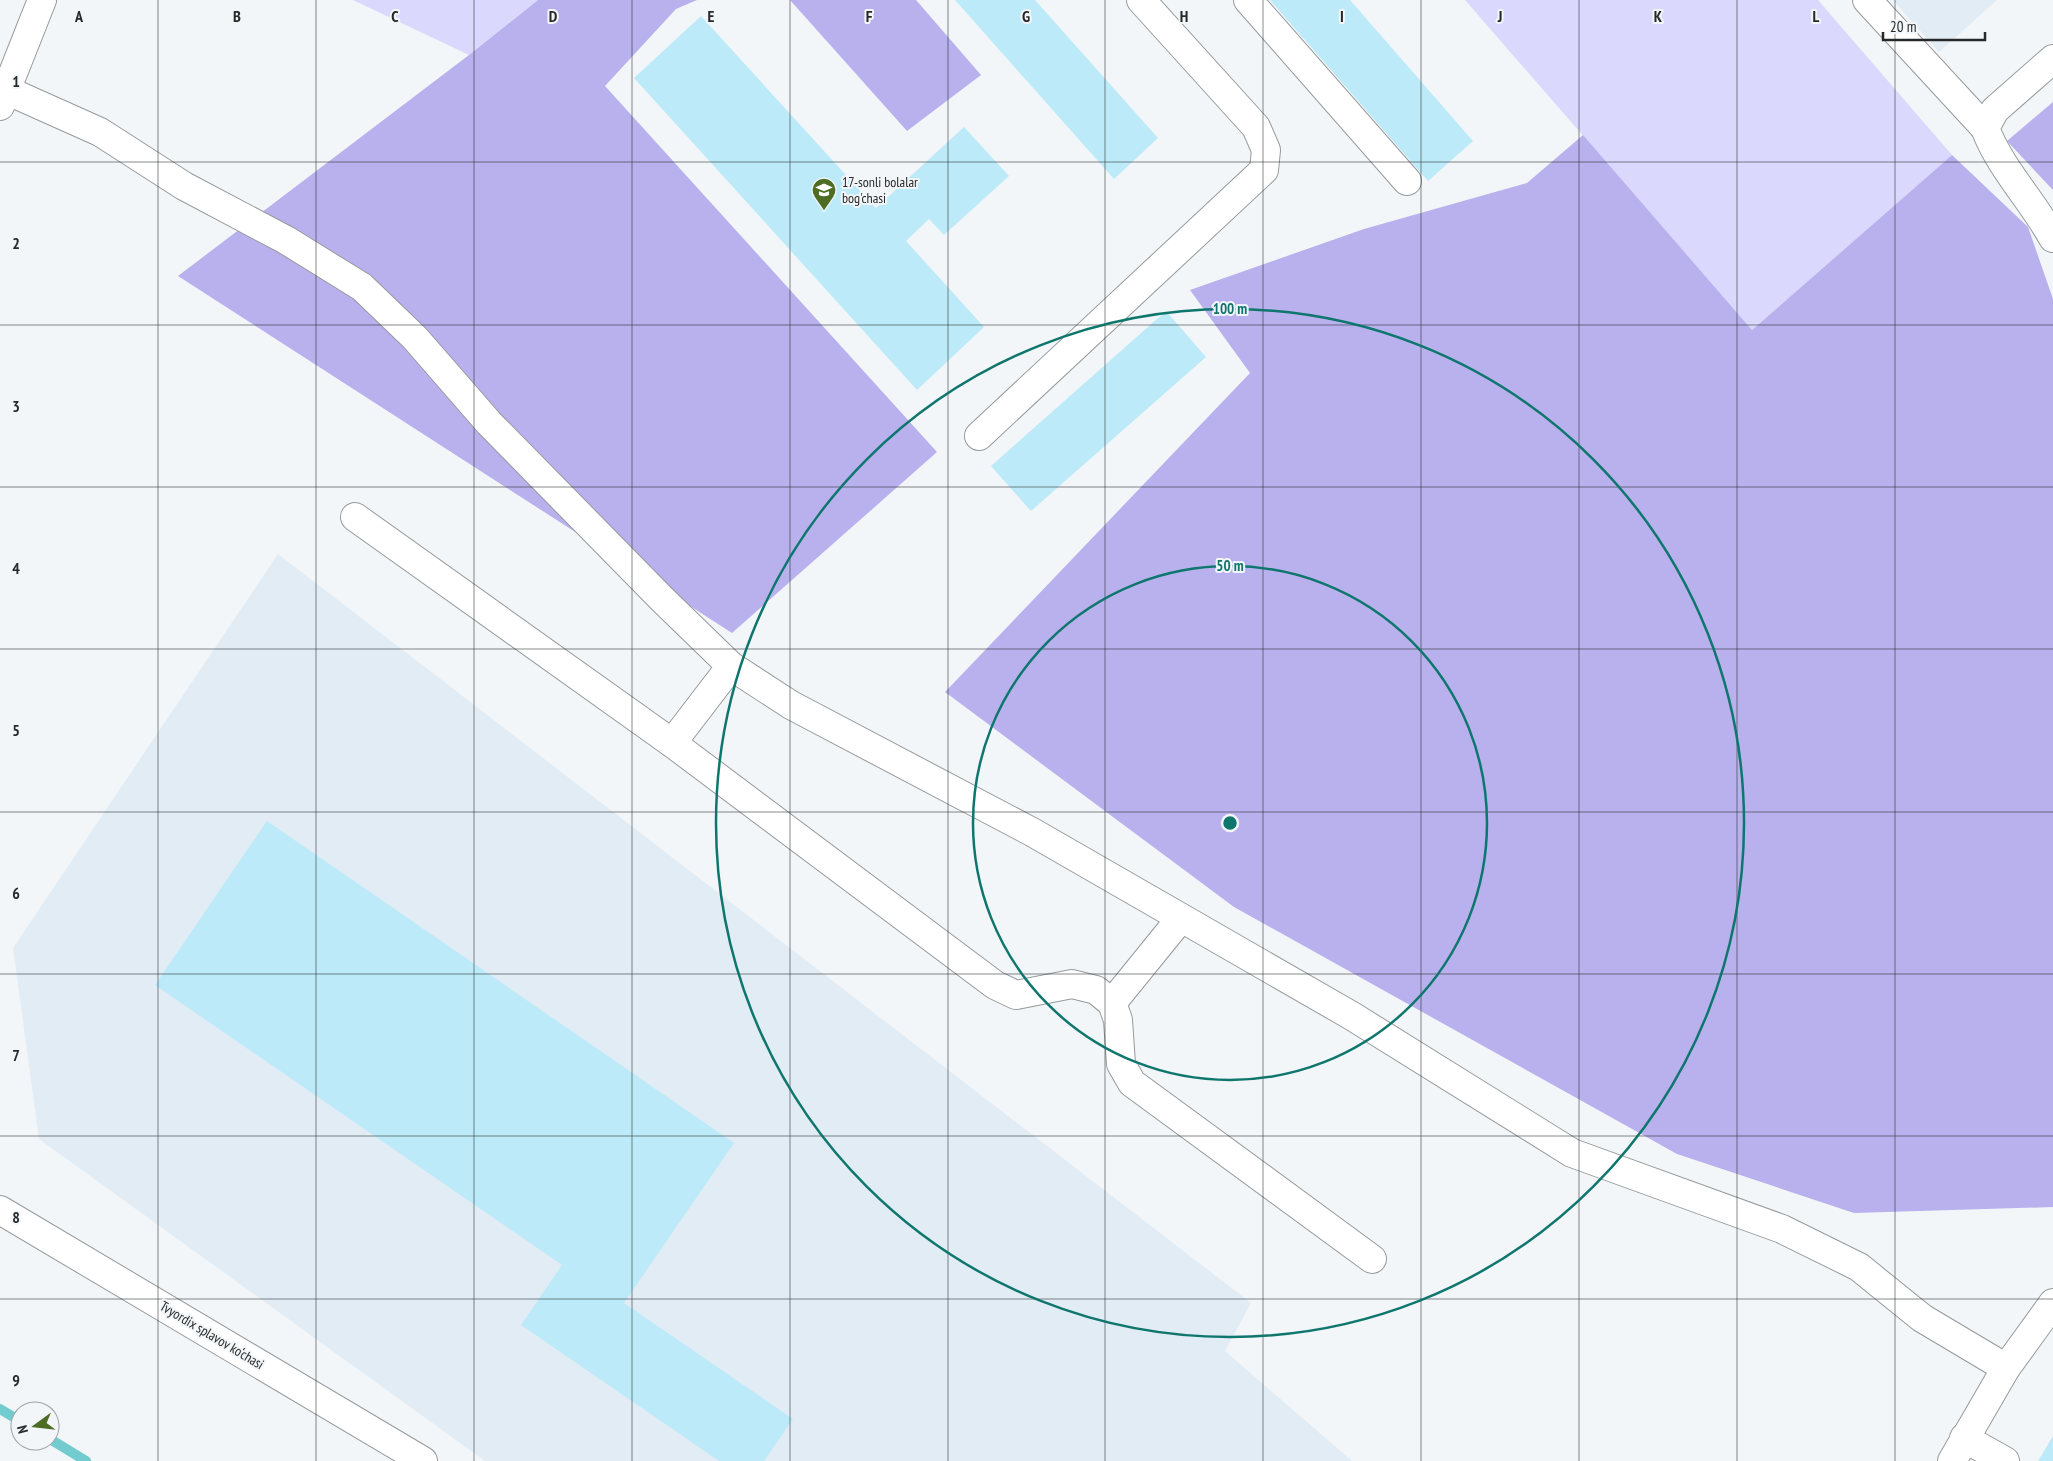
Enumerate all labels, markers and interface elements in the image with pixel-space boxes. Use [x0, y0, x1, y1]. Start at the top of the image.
text: A [74, 6, 84, 26]
text: B [233, 6, 241, 26]
text: C [391, 6, 399, 26]
text: D [549, 6, 558, 26]
text: E [708, 6, 715, 26]
text: F [866, 6, 873, 26]
text: G [1022, 6, 1030, 26]
text: H [1180, 6, 1188, 26]
text: I [1340, 6, 1344, 26]
text: J [1497, 6, 1502, 26]
text: K [1654, 6, 1663, 26]
text: L [1813, 6, 1820, 26]
scale bar [1883, 10, 1986, 42]
text: 20 m [1890, 17, 1916, 36]
text: 1 [12, 71, 20, 91]
place label: 17-sonli bolalar bog'chasi [842, 173, 918, 207]
school or university icon: 17-sonli bolalar bog'chasi [811, 177, 837, 211]
text: 2 [12, 233, 20, 253]
text: 100 m [1213, 299, 1247, 318]
text: 3 [12, 396, 20, 416]
text: 50 m [1216, 556, 1244, 575]
text: 4 [12, 558, 20, 578]
text: 5 [12, 720, 20, 740]
centre of rings [1221, 814, 1239, 832]
text: 6 [12, 883, 20, 903]
text: 7 [12, 1045, 20, 1065]
text: 8 [12, 1207, 20, 1227]
street label: Tvyordix splavov ko‘chasi [157, 1297, 267, 1373]
text: 9 [12, 1370, 20, 1390]
north arrow [10, 1401, 60, 1451]
text: N [13, 1423, 32, 1435]

